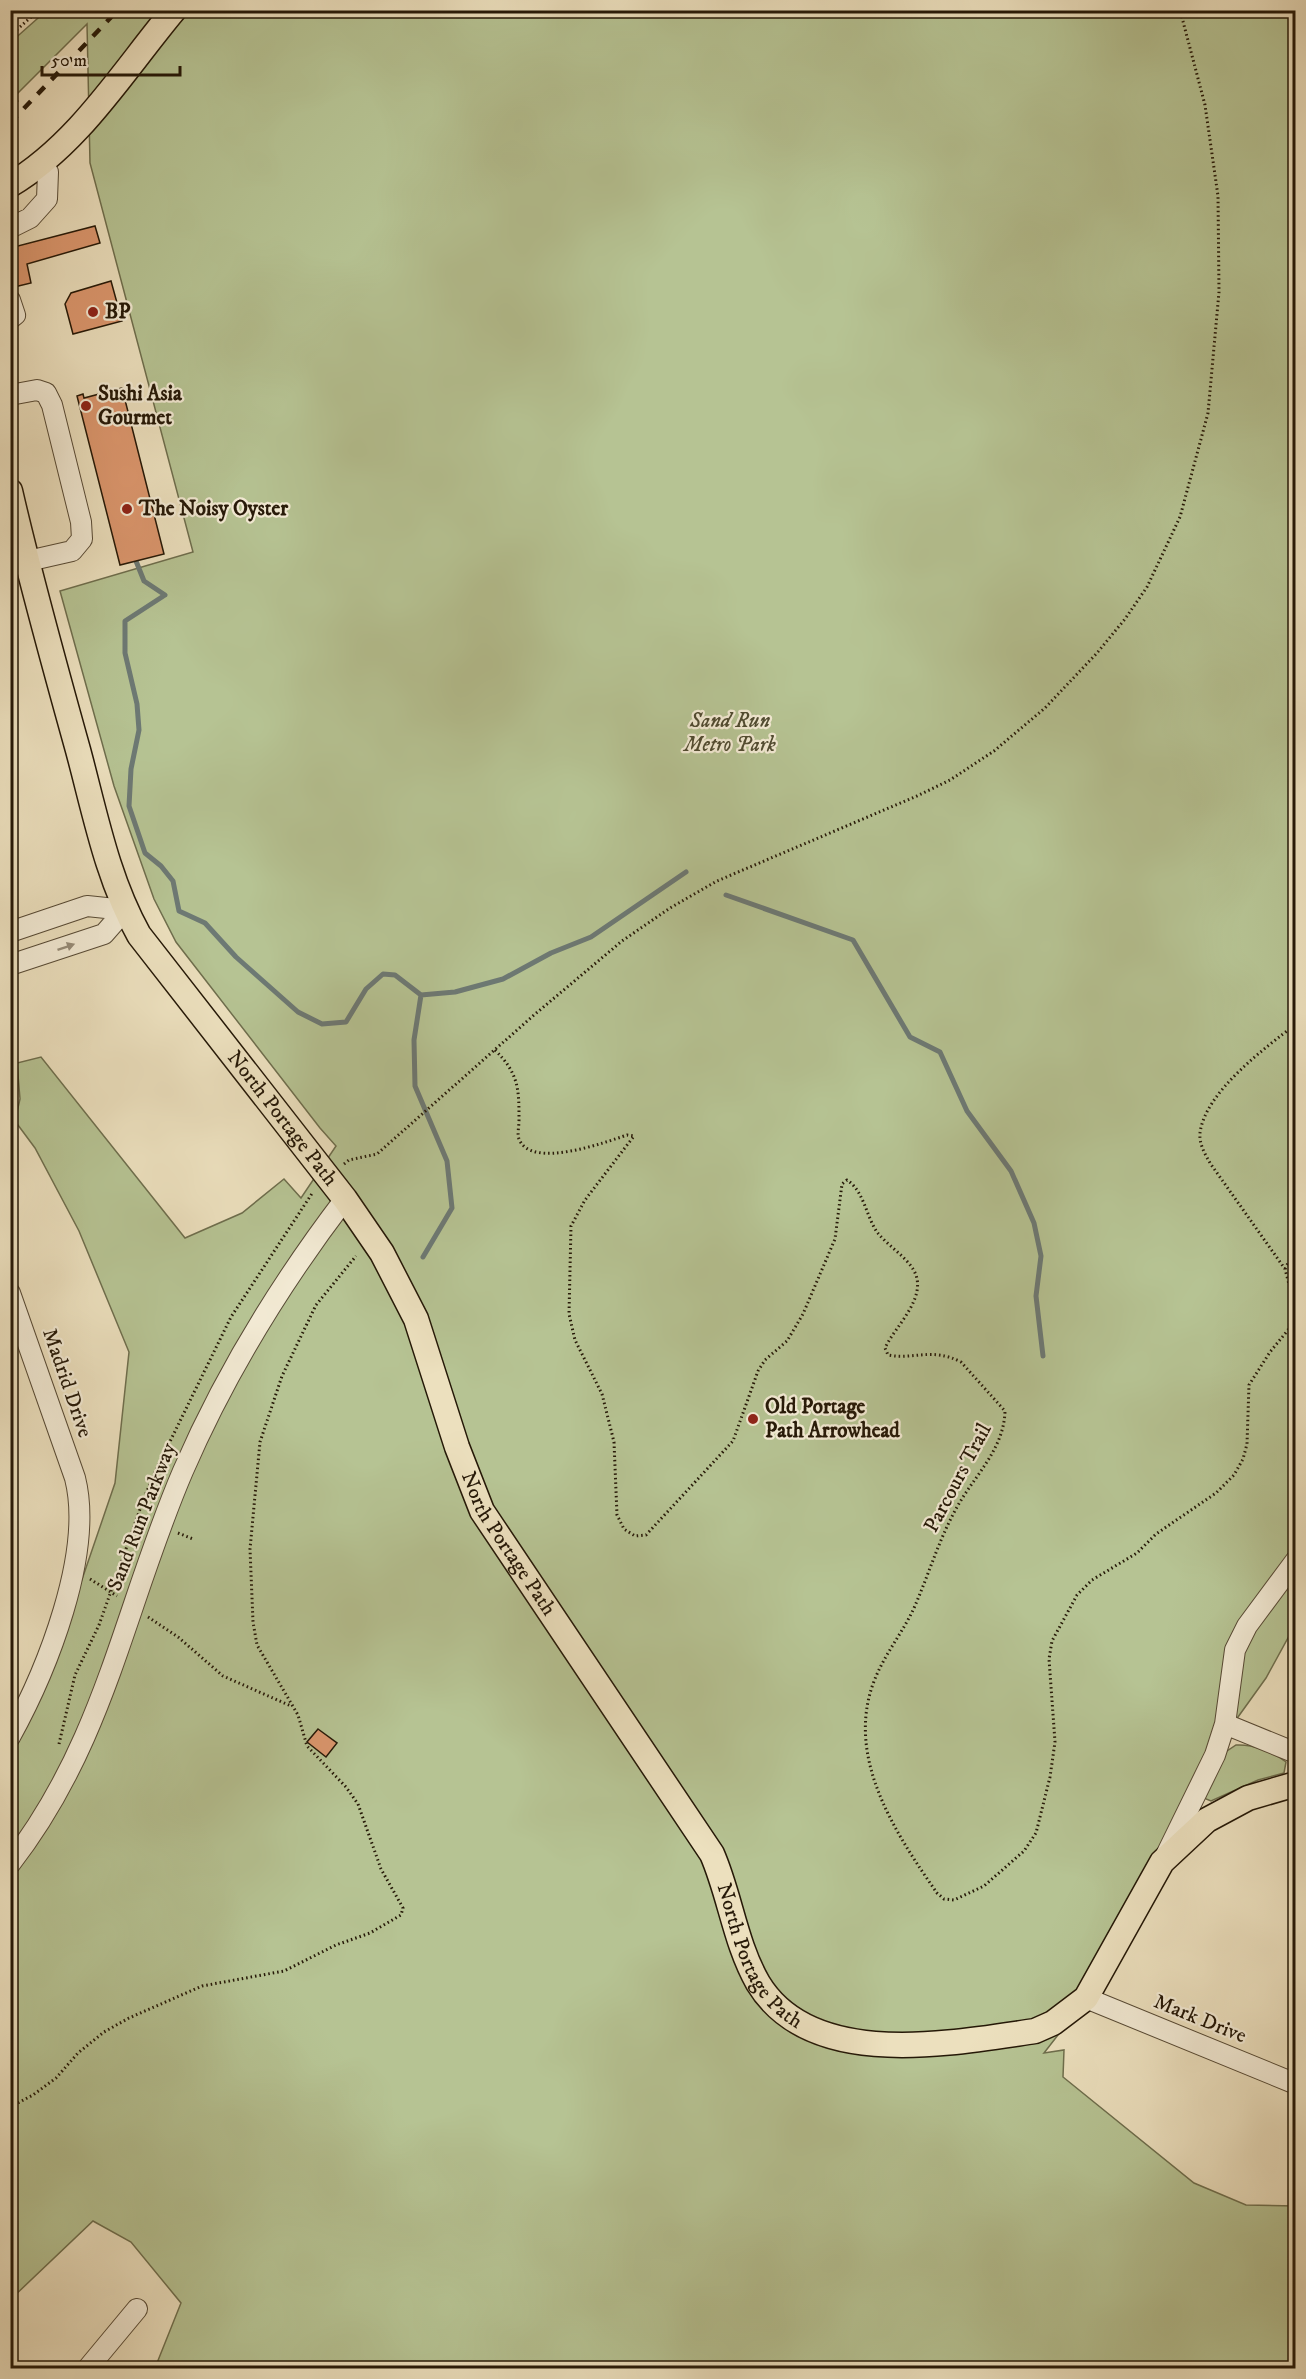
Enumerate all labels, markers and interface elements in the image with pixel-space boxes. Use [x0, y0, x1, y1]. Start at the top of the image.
scale bar [42, 39, 180, 77]
text: 50 m [51, 50, 87, 72]
place label: BP [105, 299, 131, 325]
marker: BP [86, 305, 100, 319]
place label: Sushi Asia Gourmet [98, 381, 183, 431]
marker: Sushi Asia Gourmet [79, 399, 93, 413]
place label: The Noisy Oyster [138, 496, 289, 522]
marker: The Noisy Oyster [120, 502, 134, 516]
park label: Sand Run Metro Park [682, 708, 776, 758]
one-way arrow [57, 941, 75, 951]
street label: North Portage Path [221, 1046, 343, 1192]
street label: Madrid Drive [36, 1325, 98, 1441]
place label: Old Portage Path Arrowhead [765, 1394, 900, 1444]
marker: Old Portage Path Arrowhead [746, 1412, 760, 1426]
street label: Parcours Trail [918, 1418, 998, 1537]
street label: Sand Run Parkway [102, 1438, 183, 1595]
street label: North Portage Path [455, 1468, 562, 1621]
street label: North Portage Path [711, 1880, 807, 2035]
street label: Mark Drive [1150, 1989, 1250, 2049]

